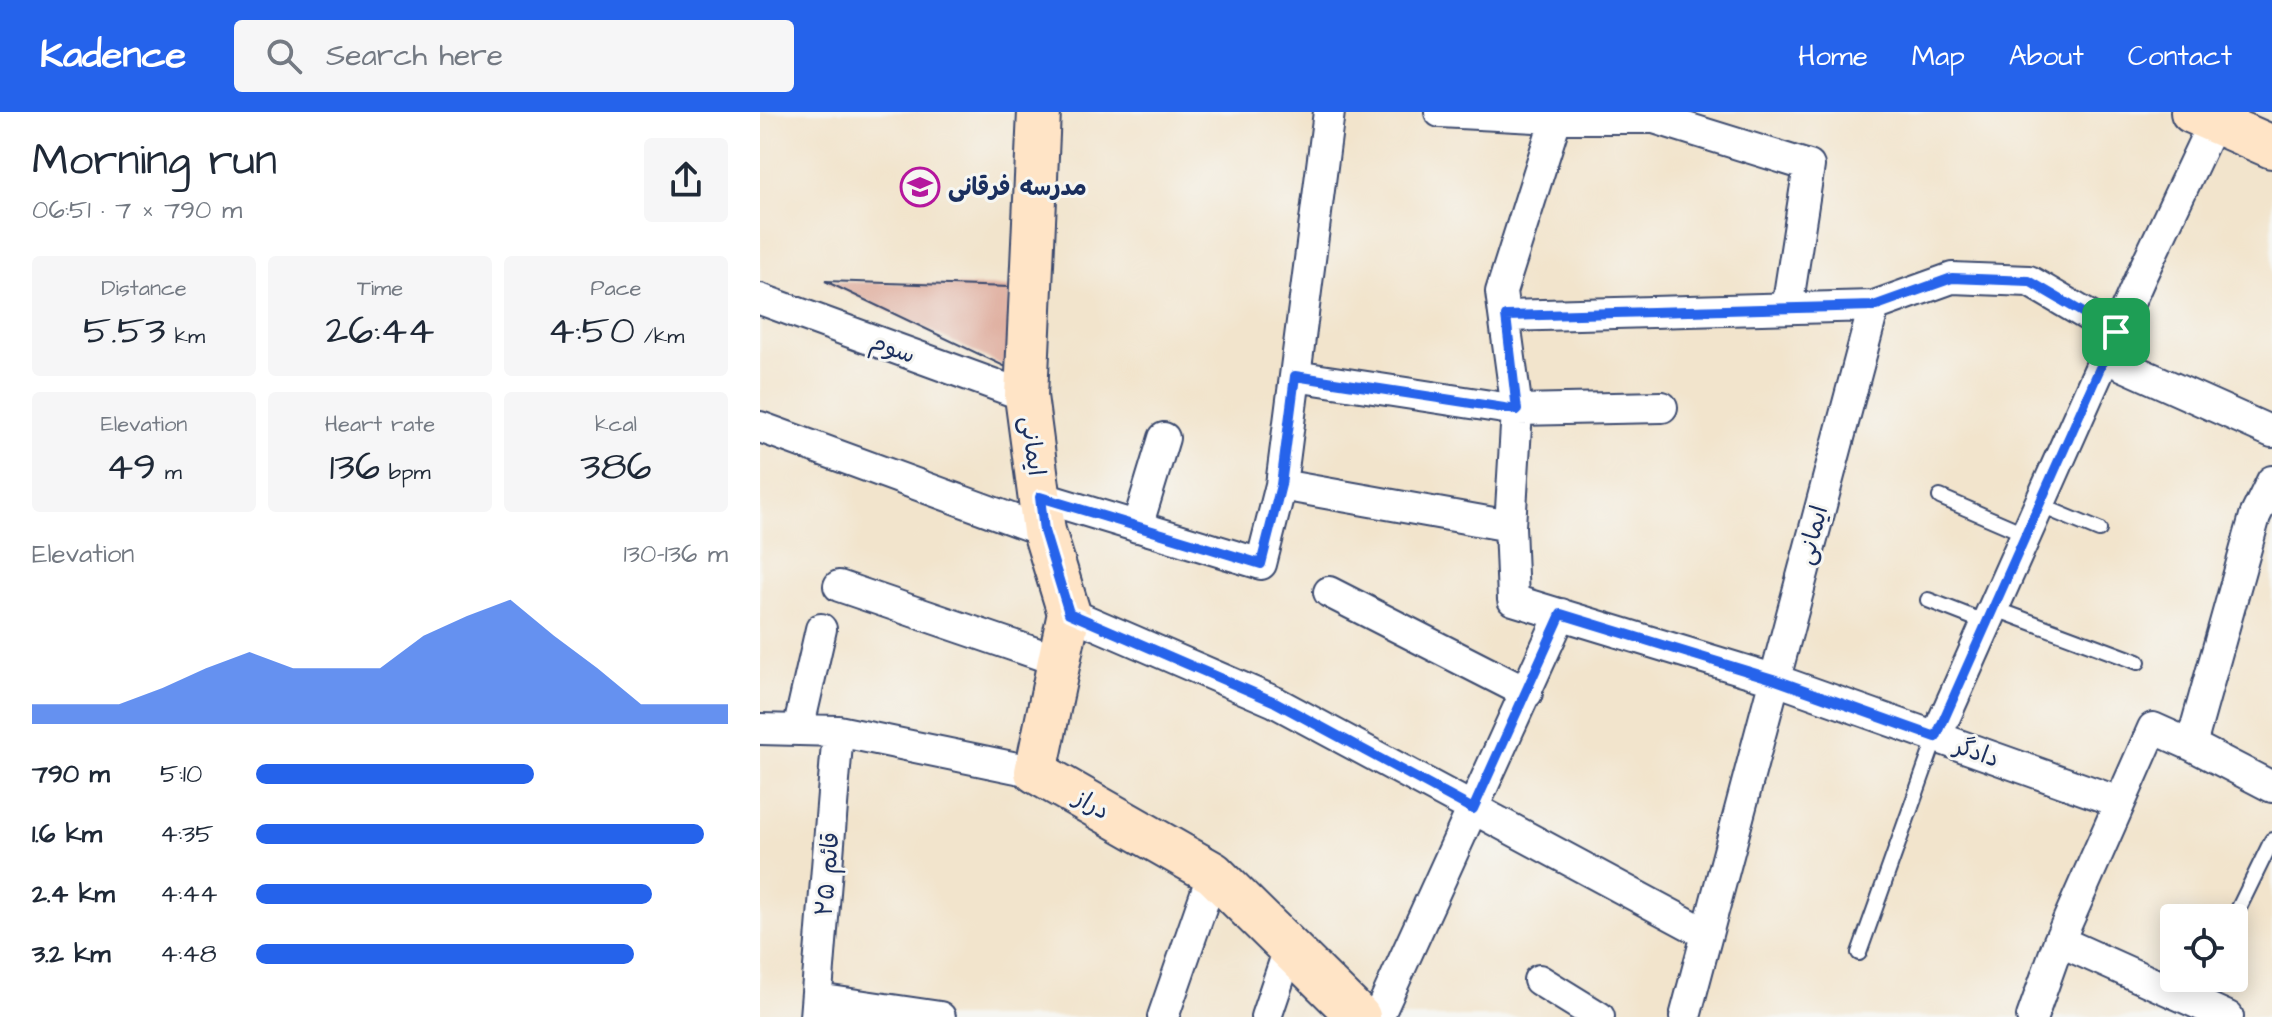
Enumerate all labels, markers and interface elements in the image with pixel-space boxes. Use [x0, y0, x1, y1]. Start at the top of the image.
search box [234, 20, 794, 92]
text: Kadence [40, 30, 186, 82]
icon: search [262, 34, 306, 78]
text: Search here [326, 35, 503, 77]
text: Home [1798, 37, 1868, 76]
text: Map [1912, 37, 1965, 76]
text: About [2009, 37, 2084, 76]
text: Contact [2128, 37, 2232, 76]
text: Morning run [32, 131, 277, 192]
button: share [644, 138, 728, 222]
school or university icon: مدرسه فرقانی [899, 166, 941, 208]
place label: مدرسه فرقانی [948, 171, 1087, 205]
text: 06:51 · 7 × 790 m [32, 192, 242, 228]
text: Distance [101, 273, 187, 304]
text: Time [357, 273, 403, 304]
text: Pace [590, 273, 642, 304]
pin [2082, 298, 2150, 366]
text: 5.53 [83, 304, 166, 359]
text: 26:44 [325, 304, 435, 359]
text: 4:50 [548, 304, 635, 359]
icon: arrive [2094, 310, 2138, 354]
text: km [166, 321, 205, 352]
text: /km [635, 321, 684, 352]
street label: سوم [865, 325, 920, 373]
text: Elevation [101, 409, 187, 440]
text: Heart rate [325, 409, 435, 440]
text: kcal [595, 409, 637, 440]
street label: ایمانی [1011, 414, 1053, 478]
text: 49 [106, 440, 156, 495]
text: 136 [329, 440, 380, 495]
text: 386 [580, 440, 652, 495]
text: m [156, 457, 182, 488]
text: bpm [380, 457, 431, 488]
street label: ایمانی [1789, 502, 1837, 569]
text: Elevation [32, 536, 134, 572]
text: 130–136 m [623, 536, 728, 572]
street label: دادگر [1948, 729, 2004, 776]
text: 790 m [32, 756, 110, 792]
text: 5:10 [160, 756, 202, 792]
street label: دراز [1066, 780, 1116, 829]
text: 1.6 km [32, 816, 102, 852]
text: 4:35 [160, 816, 214, 852]
street label: قائم ۲۵ [807, 831, 849, 918]
text: 2.4 km [32, 876, 115, 912]
text: 4:44 [160, 876, 217, 912]
map controls [2160, 904, 2248, 992]
button: locate [2160, 904, 2248, 992]
text: 3.2 km [32, 936, 110, 972]
text: 4:48 [160, 936, 217, 972]

